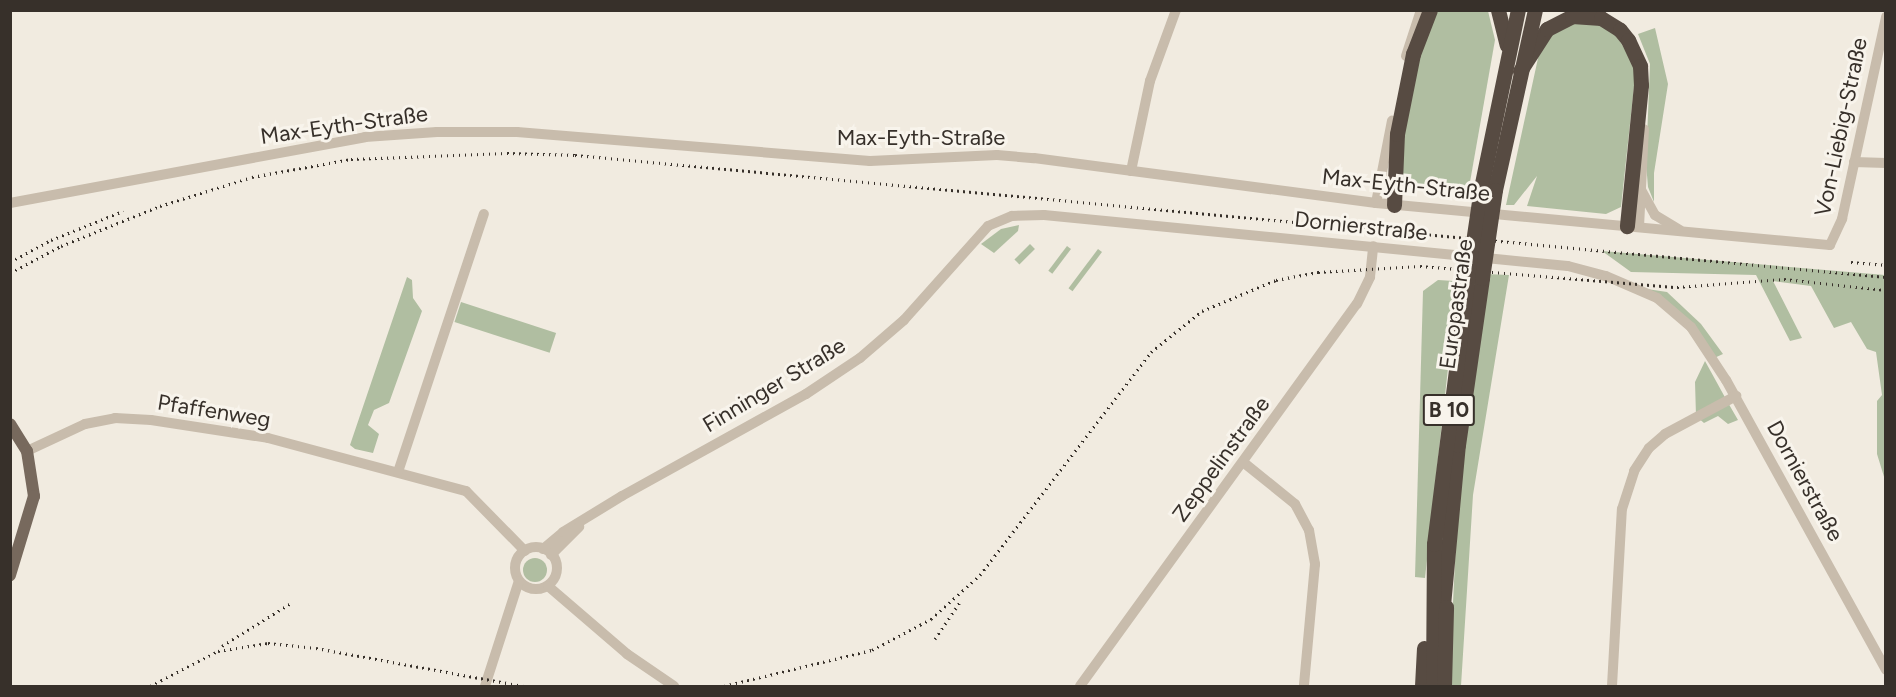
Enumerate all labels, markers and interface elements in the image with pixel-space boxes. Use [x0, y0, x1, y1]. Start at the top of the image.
street label: Von-Liebig-Straße [1809, 35, 1873, 219]
street label: Max-Eyth-Straße [259, 100, 429, 150]
street label: Max-Eyth-Straße [837, 125, 1005, 151]
street label: Max-Eyth-Straße [1321, 163, 1491, 207]
street label: Dornierstraße [1293, 206, 1429, 246]
street label: Europastraße [1434, 237, 1478, 371]
street label: Finninger Straße [698, 332, 850, 438]
street label: Pfaffenweg [156, 389, 272, 433]
street label: Zeppelinstraße [1167, 391, 1275, 527]
road number: B 10 [1422, 392, 1476, 428]
street label: Dornierstraße [1761, 416, 1849, 546]

